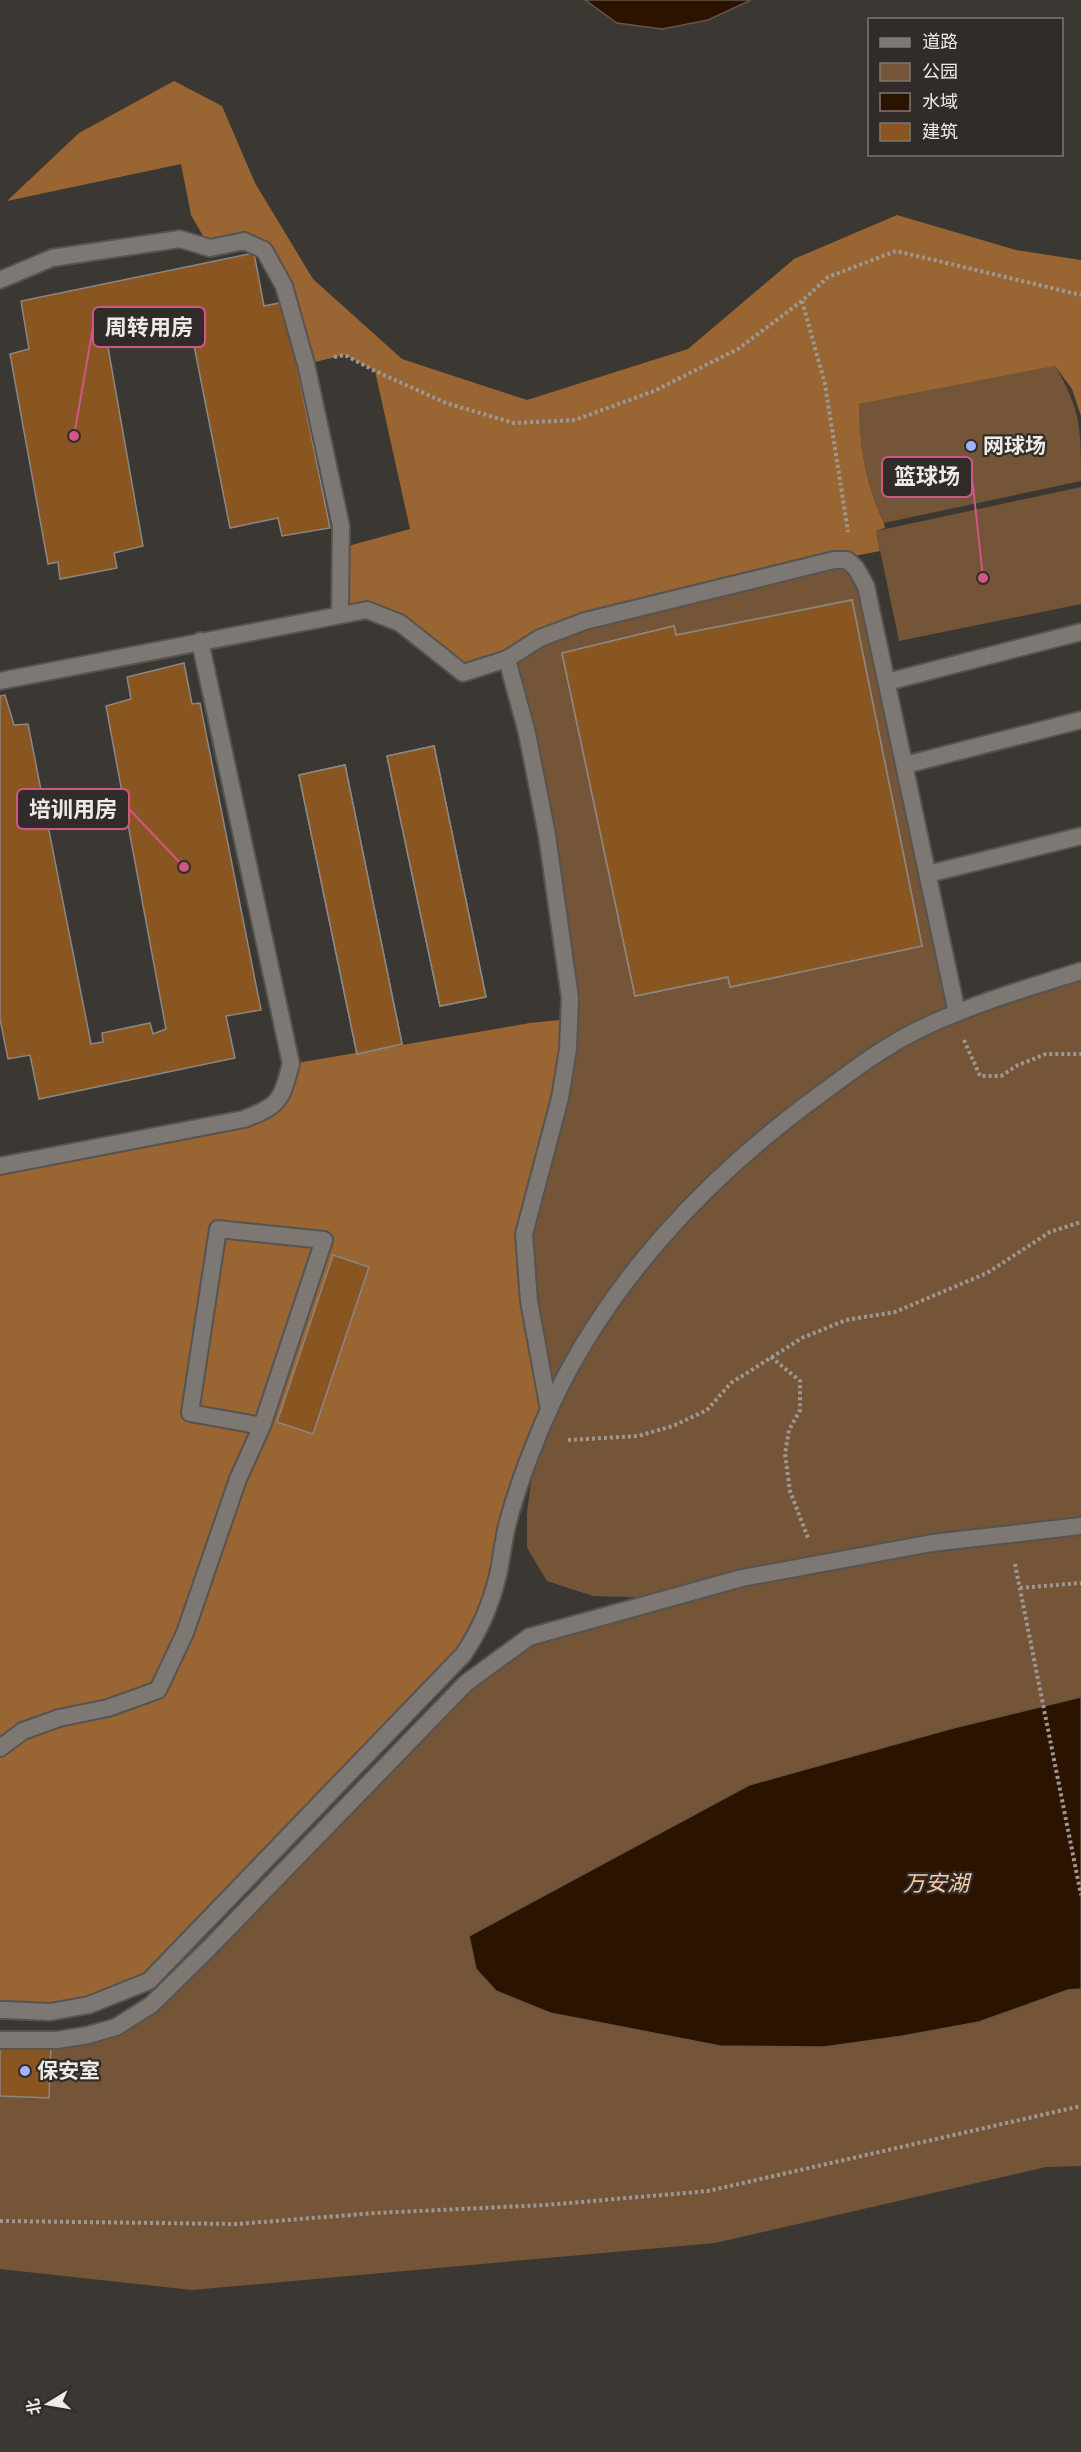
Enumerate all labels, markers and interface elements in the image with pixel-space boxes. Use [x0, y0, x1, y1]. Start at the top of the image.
legend [868, 18, 1063, 156]
text: 道路 [922, 31, 958, 53]
text: 公园 [922, 61, 958, 83]
text: 水域 [922, 91, 958, 113]
text: 建筑 [922, 121, 958, 143]
callout: 周转用房 [93, 307, 205, 347]
text: 周转用房 [105, 314, 193, 341]
place label: 网球场 [983, 433, 1046, 459]
marker: 网球场 [964, 439, 978, 453]
callout: 篮球场 [882, 457, 972, 497]
text: 篮球场 [894, 463, 960, 490]
callout: 培训用房 [17, 789, 129, 829]
text: 培训用房 [29, 796, 117, 823]
water label: 万安湖 [903, 1870, 972, 1897]
place label: 保安室 [37, 2058, 100, 2084]
marker: 保安室 [18, 2064, 32, 2078]
north arrow [18, 2374, 78, 2434]
text: 北 [23, 2397, 46, 2416]

